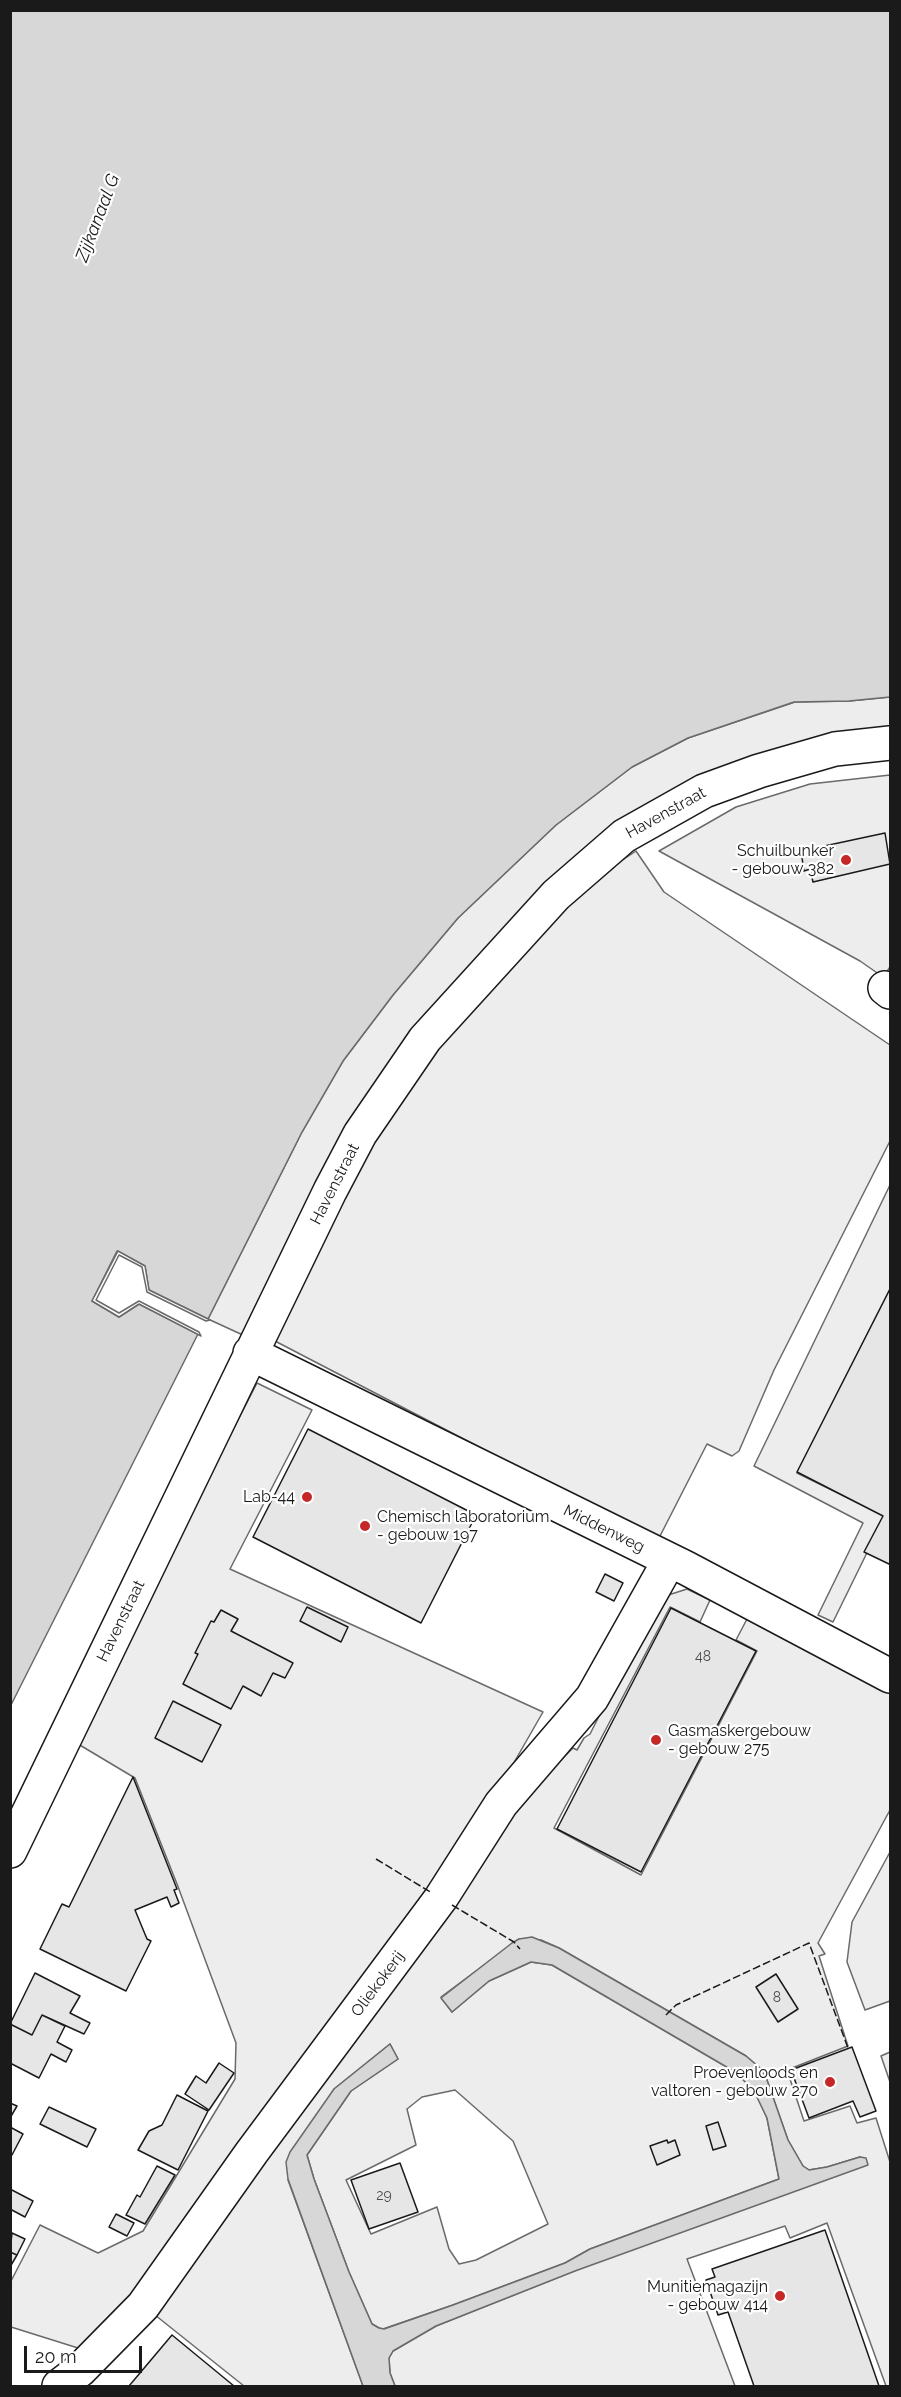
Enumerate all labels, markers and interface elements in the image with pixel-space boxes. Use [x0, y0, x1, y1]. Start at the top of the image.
water label: Zijkanaal G [71, 171, 125, 265]
street label: Havenstraat [623, 783, 709, 843]
place label: Schuilbunker - gebouw 382 [732, 841, 834, 879]
marker: Schuilbunker - gebouw 382 [839, 853, 853, 867]
street label: Havenstraat [306, 1140, 364, 1228]
place label: Lab-44 [243, 1487, 295, 1507]
marker: Lab-44 [300, 1490, 314, 1504]
street label: Middenweg [560, 1501, 648, 1557]
place label: Chemisch laboratorium - gebouw 197 [377, 1507, 550, 1545]
marker: Chemisch laboratorium - gebouw 197 [358, 1519, 372, 1533]
street label: Havenstraat [93, 1577, 149, 1665]
house number: 48 [695, 1649, 711, 1665]
place label: Gasmaskergebouw - gebouw 275 [668, 1721, 811, 1759]
marker: Gasmaskergebouw - gebouw 275 [649, 1733, 663, 1747]
street label: Oliekokerij [347, 1947, 409, 2021]
house number: 8 [773, 1990, 781, 2006]
place label: Proevenloods en valtoren - gebouw 270 [651, 2063, 818, 2101]
marker: Proevenloods en valtoren - gebouw 270 [823, 2075, 837, 2089]
house number: 29 [376, 2188, 392, 2204]
place label: Munitiemagazijn - gebouw 414 [647, 2277, 768, 2315]
marker: Munitiemagazijn - gebouw 414 [773, 2289, 787, 2303]
scale bar [27, 2334, 146, 2372]
text: 20 m [35, 2346, 77, 2367]

